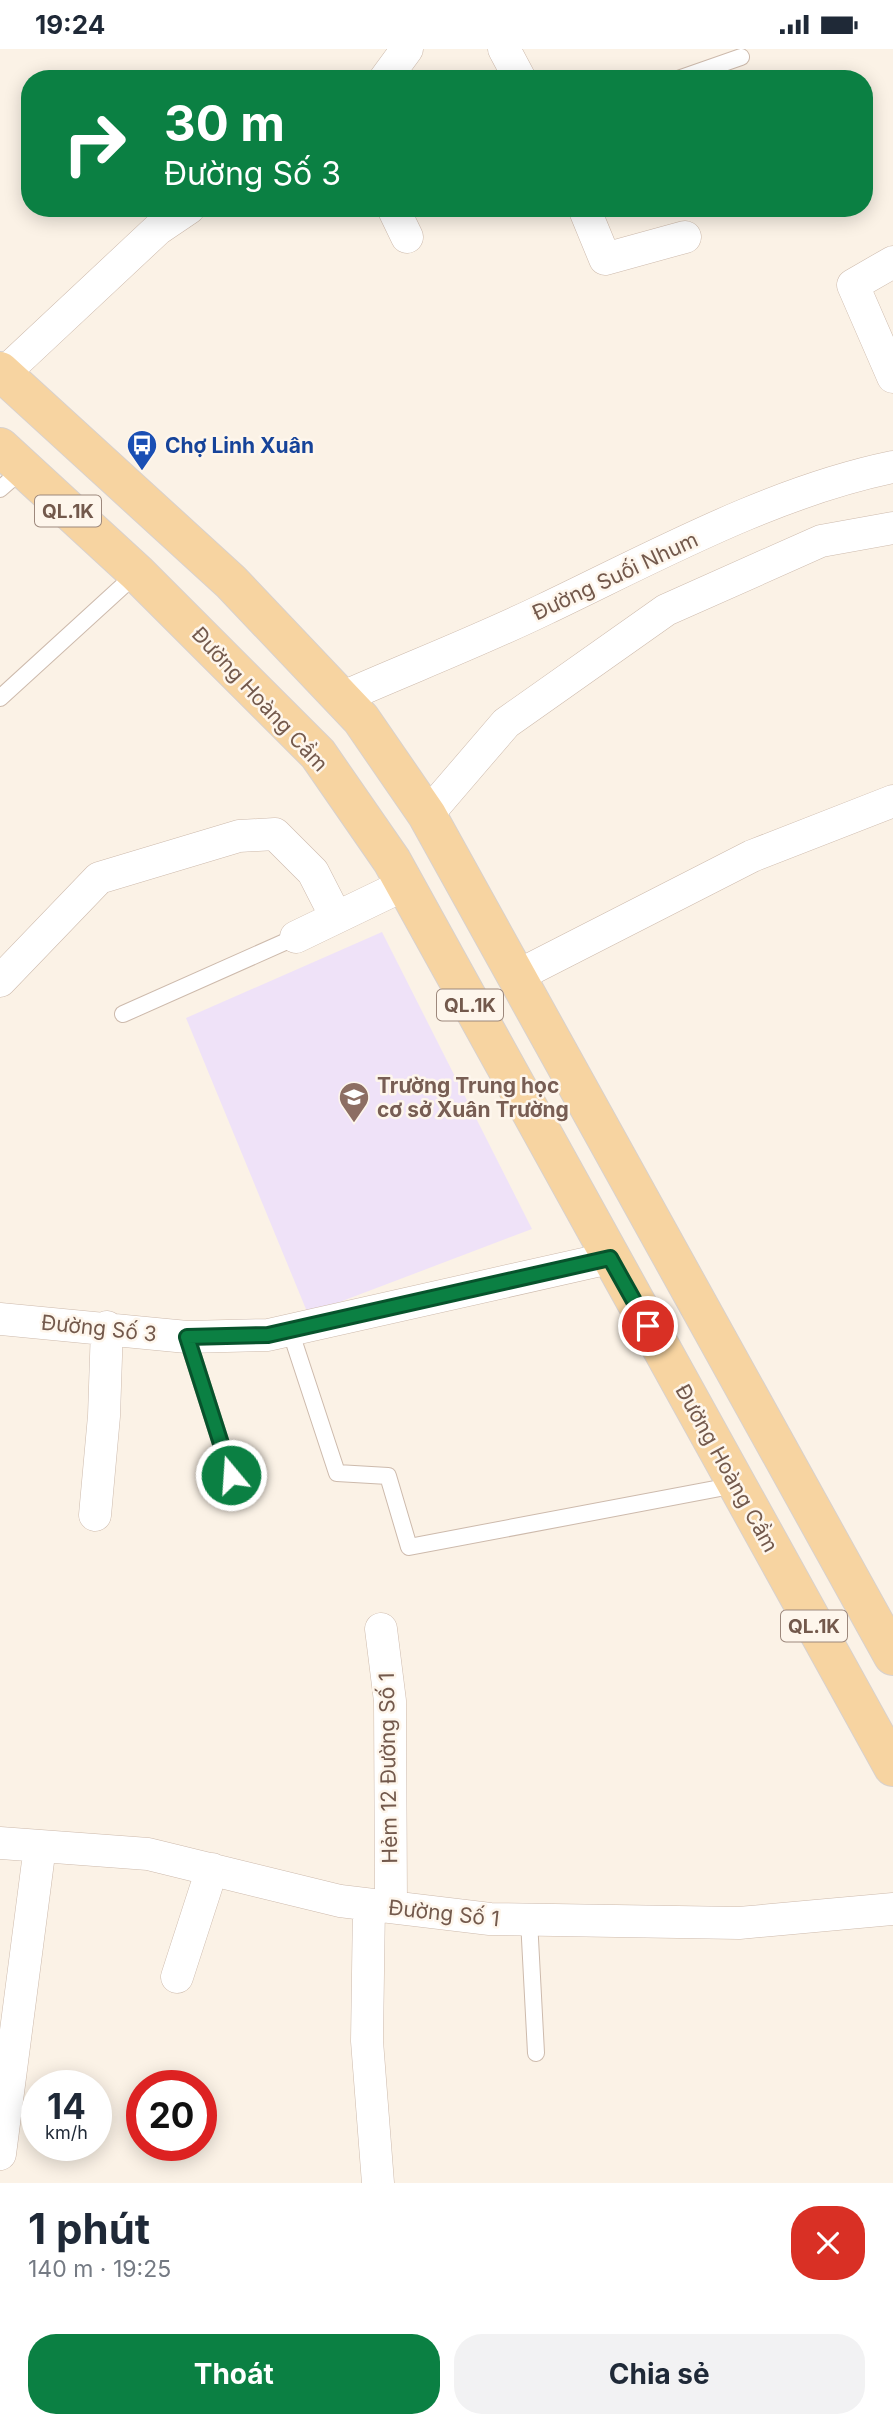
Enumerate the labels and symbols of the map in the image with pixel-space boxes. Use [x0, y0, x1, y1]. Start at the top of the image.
bus stop icon: Chợ Linh Xuân [125, 428, 159, 472]
place label: Chợ Linh Xuân [165, 433, 314, 458]
road number: QL.1K [35, 495, 101, 526]
street label: Đường Suối Nhum [528, 527, 702, 625]
street label: Đường Hoàng Cầm [187, 622, 333, 776]
road number: QL.1K [437, 989, 503, 1021]
place label: Trường Trung học cơ sở Xuân Trường [377, 1073, 569, 1122]
school or university icon: Trường Trung học cơ sở Xuân Trường [337, 1080, 371, 1124]
pin [618, 1296, 678, 1356]
street label: Đường Số 3 [40, 1309, 158, 1347]
street label: Đường Hoàng Cầm [670, 1380, 784, 1556]
position arrow [194, 1438, 268, 1512]
road number: QL.1K [781, 1611, 847, 1641]
street label: Hẻm 12 Đường Số 1 [374, 1672, 402, 1864]
street label: Đường Số 1 [387, 1895, 501, 1931]
speed limit sign: 20 [126, 2070, 217, 2161]

